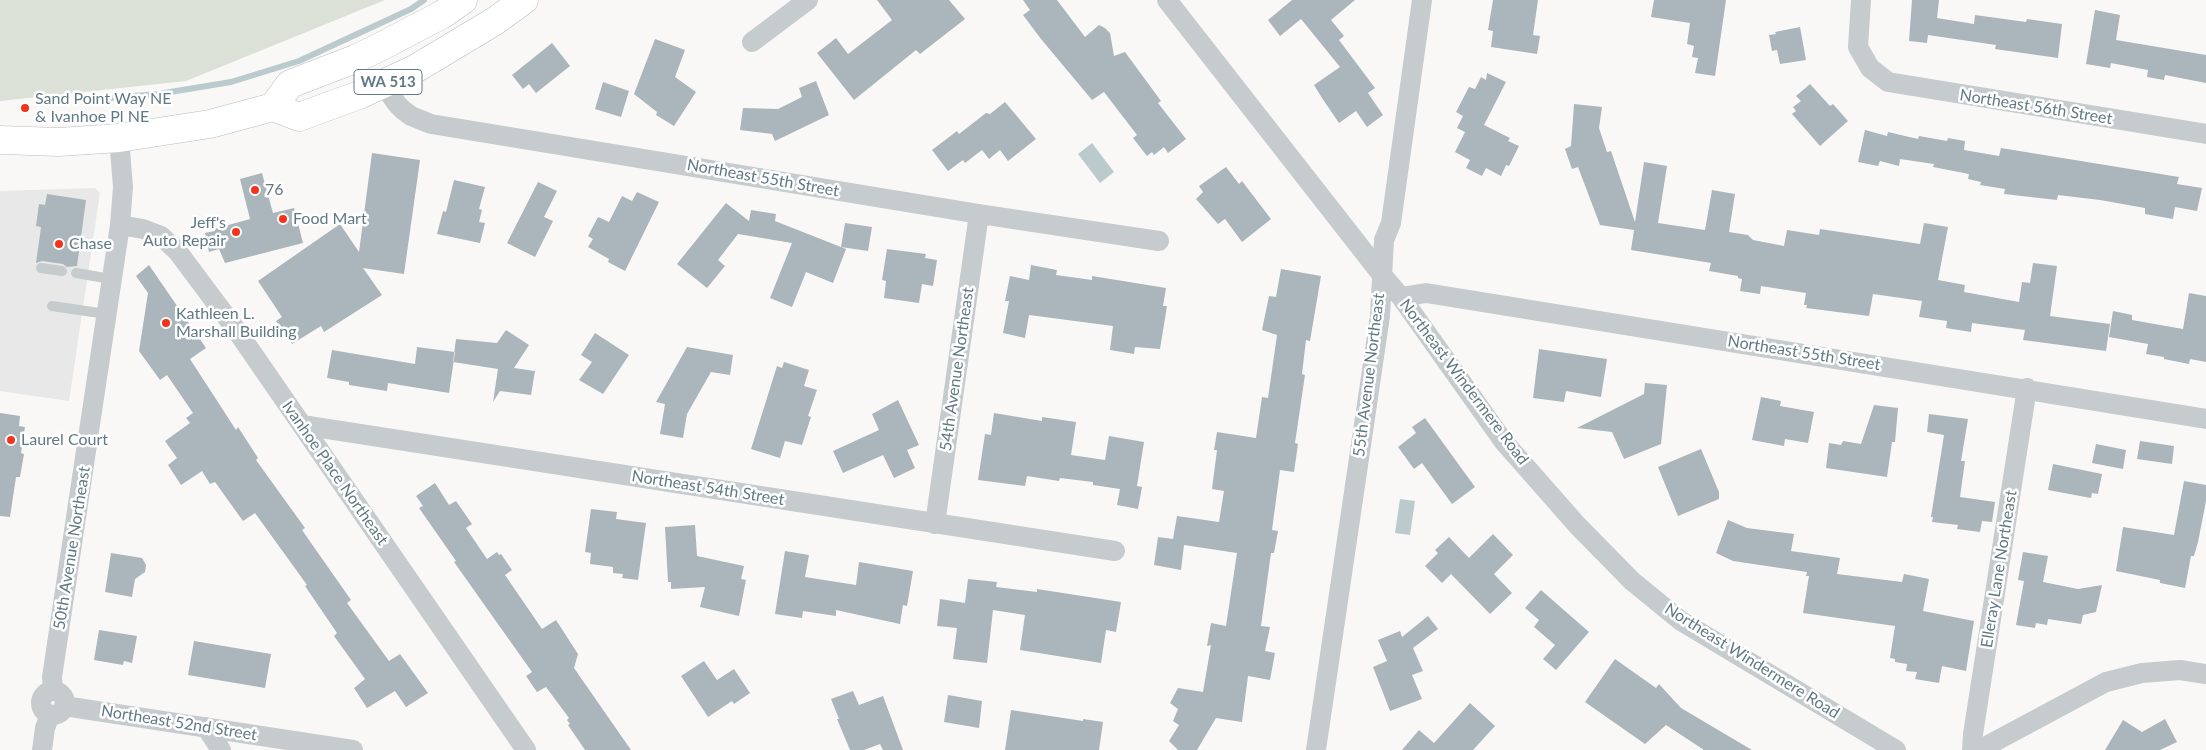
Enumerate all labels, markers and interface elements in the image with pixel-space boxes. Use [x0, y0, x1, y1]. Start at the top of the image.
road number: WA 513 [354, 70, 422, 94]
street label: Northeast 56th Street [1958, 85, 2114, 129]
place label: Sand Point Way NE & Ivanhoe Pl NE [35, 89, 171, 127]
marker: Sand Point Way NE & Ivanhoe Pl NE [19, 102, 31, 114]
street label: Northeast 55th Street [685, 155, 841, 201]
place label: 76 [265, 180, 284, 200]
marker: 76 [249, 184, 261, 196]
place label: Food Mart [293, 209, 367, 229]
place label: Jeff's Auto Repair [143, 213, 226, 251]
marker: Food Mart [277, 213, 289, 225]
marker: Jeff's Auto Repair [230, 226, 242, 238]
place label: Chase [69, 234, 112, 254]
marker: Chase [53, 238, 65, 250]
street label: 54th Avenue Northeast [936, 286, 978, 452]
street label: 55th Avenue Northeast [1349, 292, 1389, 458]
street label: Northeast Windermere Road [1395, 295, 1533, 469]
place label: Kathleen L. Marshall Building [176, 304, 297, 342]
marker: Kathleen L. Marshall Building [160, 317, 172, 329]
street label: Northeast 55th Street [1726, 331, 1882, 375]
street label: Ivanhoe Place Northeast [278, 397, 392, 549]
place label: Laurel Court [21, 430, 108, 450]
marker: Laurel Court [5, 434, 17, 446]
street label: 50th Avenue Northeast [50, 465, 94, 631]
street label: Northeast 54th Street [630, 466, 786, 510]
street label: Elleray Lane Northeast [1977, 489, 2021, 649]
street label: Northeast Windermere Road [1661, 599, 1843, 723]
street label: Northeast 52nd Street [100, 701, 258, 745]

